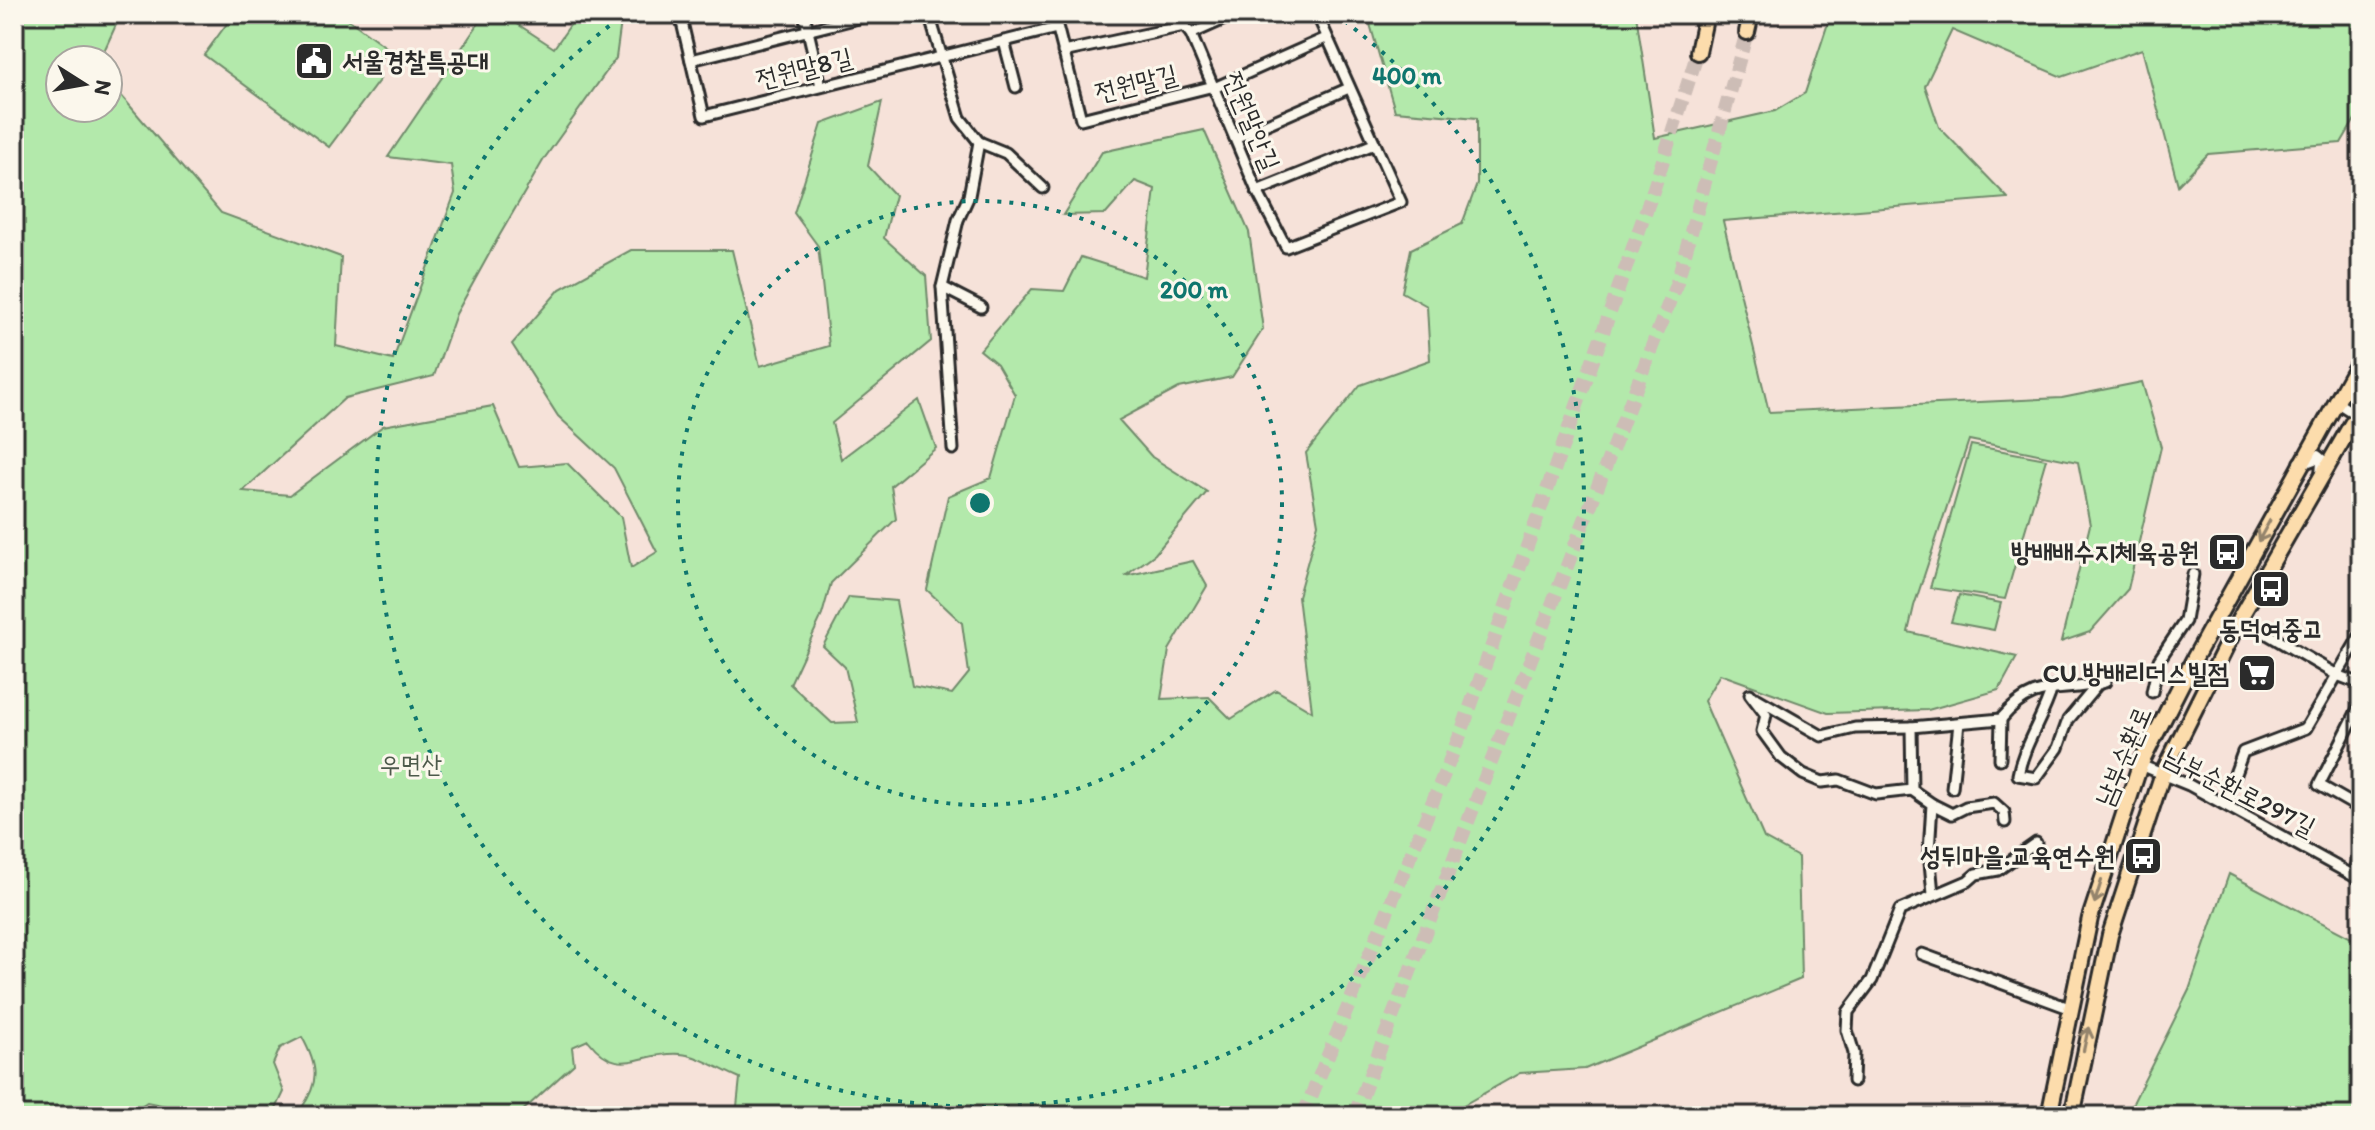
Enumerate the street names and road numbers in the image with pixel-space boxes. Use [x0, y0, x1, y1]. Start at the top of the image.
street label: 전원말8길 [753, 41, 855, 95]
street label: 전원말길 [1092, 57, 1181, 109]
street label: 전원말안길 [1217, 67, 1287, 175]
street label: 남부순환로 [2088, 702, 2158, 810]
street label: 남부순환로297길 [2159, 739, 2321, 843]

